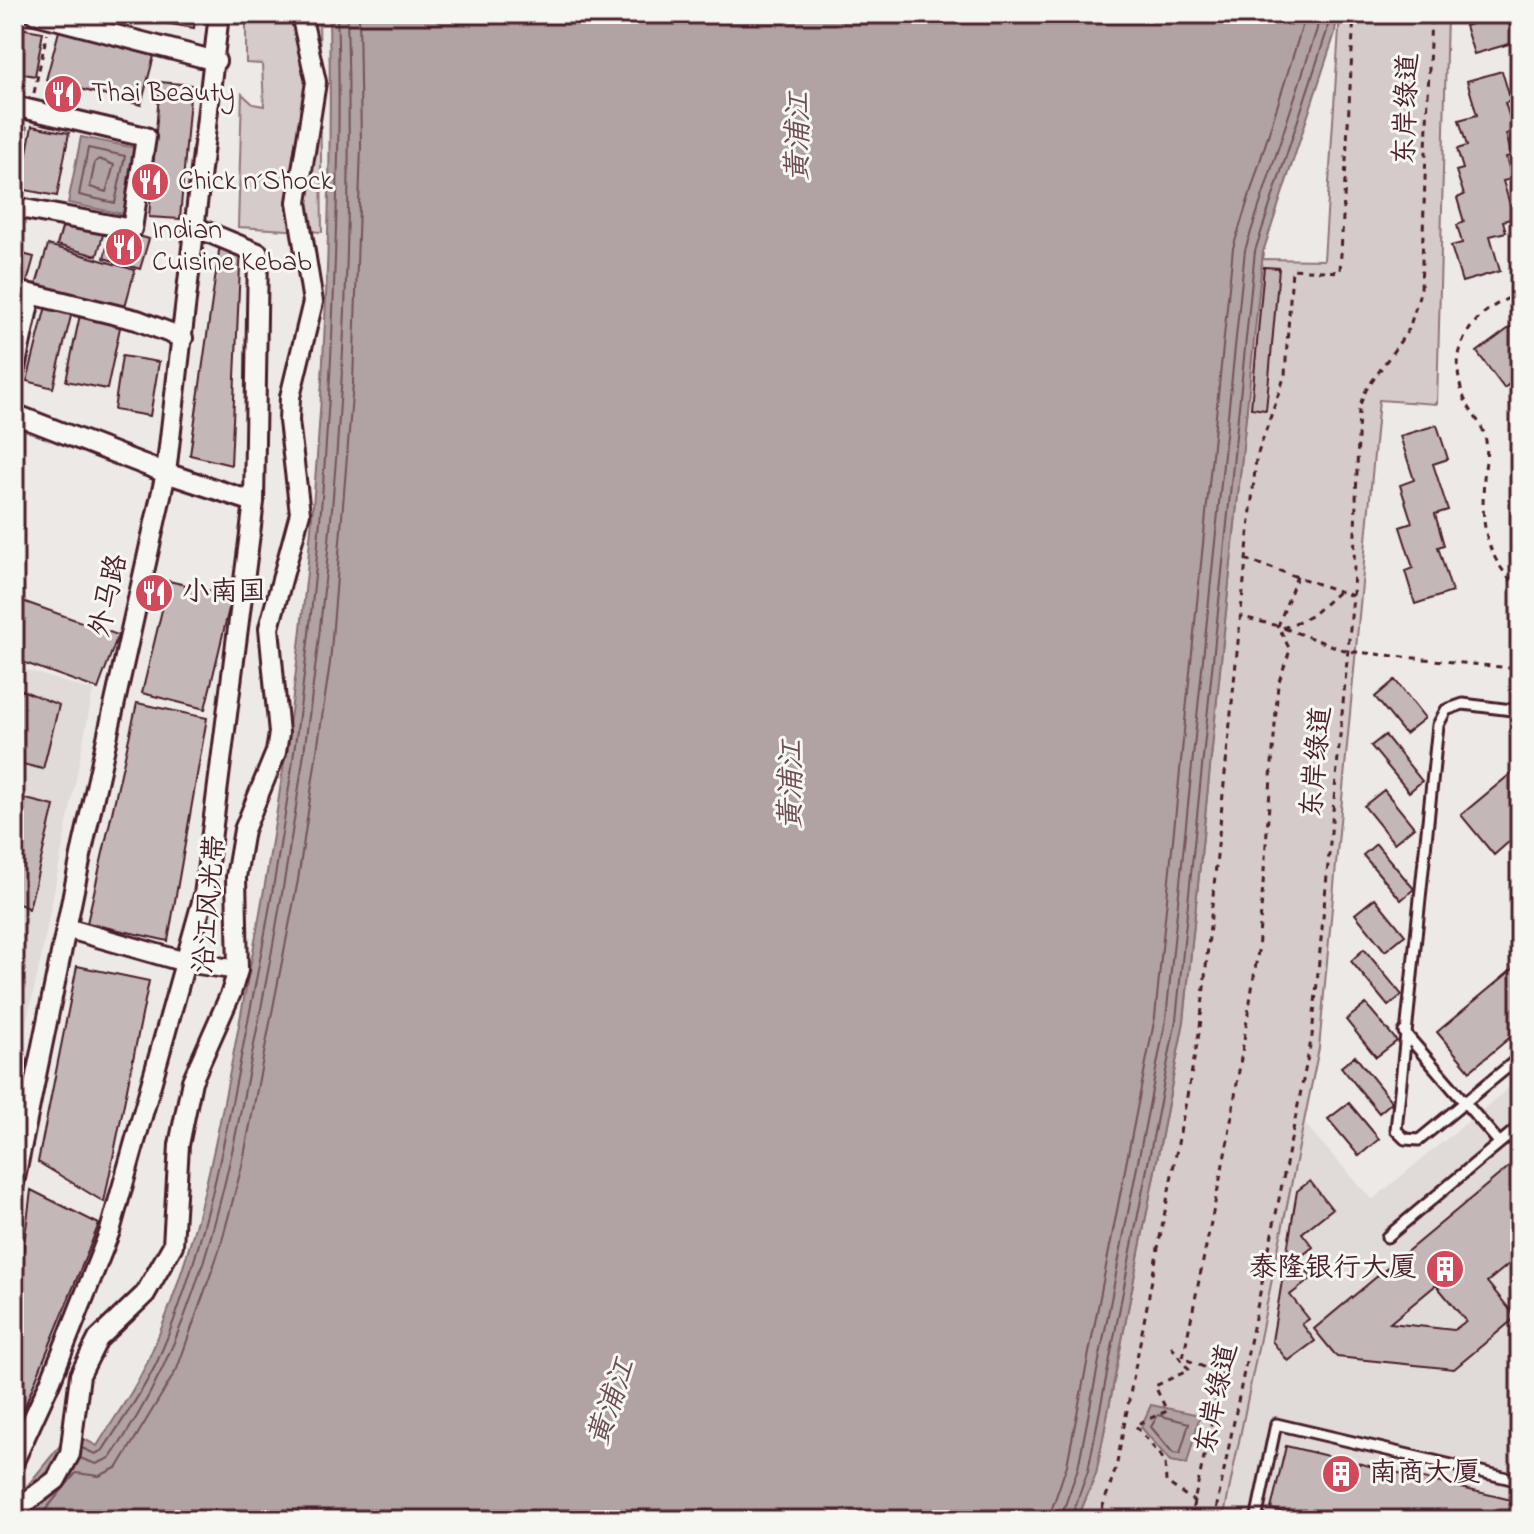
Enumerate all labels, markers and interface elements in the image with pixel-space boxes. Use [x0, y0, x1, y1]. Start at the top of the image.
street label: 东岸绿道 [1386, 52, 1430, 166]
restaurant icon: Thai Beauty [42, 73, 84, 115]
place label: Thai Beauty [91, 74, 235, 115]
water label: 黄浦江 [777, 90, 823, 182]
restaurant icon: Chick n´Shock [129, 161, 171, 203]
place label: Chick n´Shock [178, 162, 334, 203]
place label: Indian Cuisine Kebab [152, 211, 312, 284]
restaurant icon: Indian Cuisine Kebab [103, 226, 145, 268]
street label: 外马路 [81, 550, 139, 642]
restaurant icon: 小南国 [133, 572, 175, 614]
place label: 小南国 [182, 573, 266, 614]
street label: 东岸绿道 [1293, 704, 1343, 820]
water label: 黄浦江 [770, 738, 816, 830]
street label: 沿江风光带 [184, 832, 238, 976]
building icon: 泰隆银行大厦 [1424, 1248, 1466, 1290]
place label: 泰隆银行大厦 [1249, 1249, 1417, 1290]
street label: 东岸绿道 [1186, 1340, 1250, 1458]
water label: 黄浦江 [578, 1351, 649, 1453]
building icon: 南商大厦 [1320, 1453, 1362, 1495]
place label: 南商大厦 [1369, 1454, 1481, 1495]

